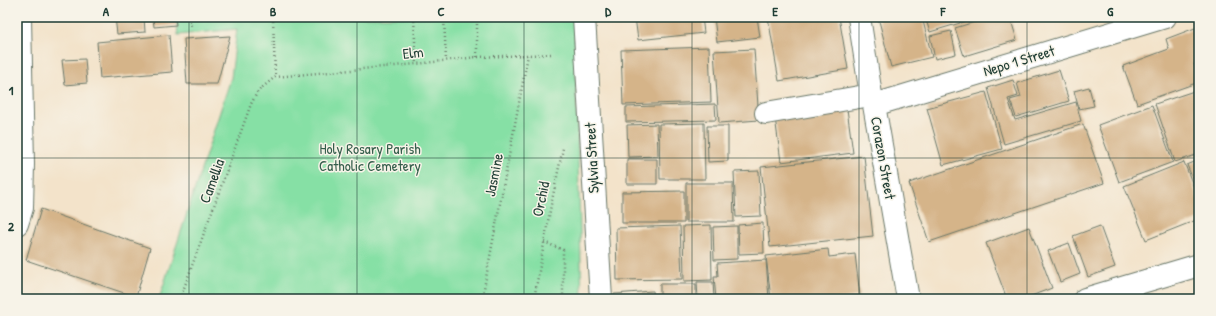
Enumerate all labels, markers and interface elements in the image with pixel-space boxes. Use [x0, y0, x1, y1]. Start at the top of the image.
text: A [103, 2, 110, 20]
text: B [270, 2, 277, 20]
text: C [437, 2, 445, 20]
text: D [605, 2, 612, 20]
text: E [772, 2, 778, 20]
text: F [940, 2, 947, 20]
text: G [1107, 2, 1114, 20]
street label: Nepo 1 Street [981, 39, 1058, 81]
street label: Elm [401, 41, 424, 64]
text: 1 [9, 81, 14, 99]
street label: Corazon Street [866, 115, 901, 202]
street label: Sylvia Street [579, 121, 604, 194]
park label: Holy Rosary Parish Catholic Cemetery [319, 138, 421, 176]
street label: Jasmine [479, 152, 508, 198]
street label: Camellia [194, 156, 229, 206]
street label: Orchid [527, 179, 554, 218]
text: 2 [8, 217, 15, 235]

